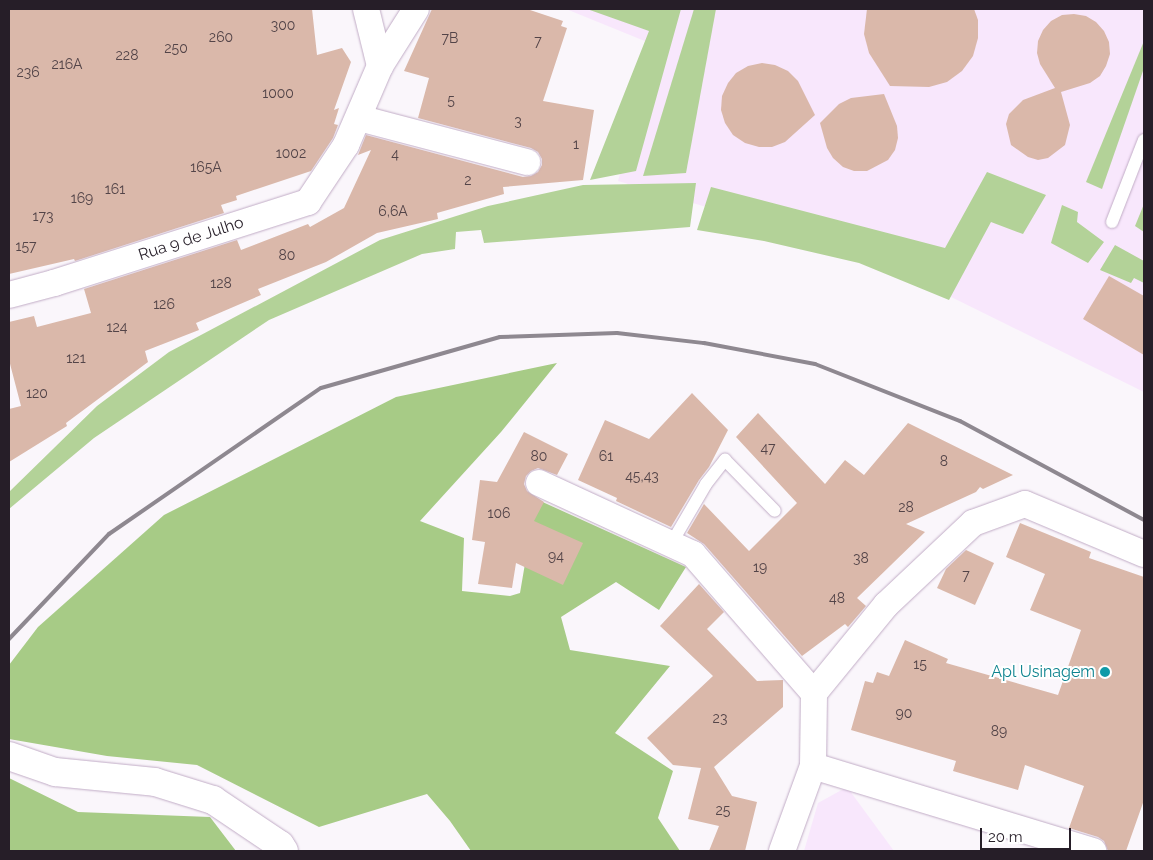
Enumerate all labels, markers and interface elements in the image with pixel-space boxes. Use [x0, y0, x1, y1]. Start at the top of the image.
house number: 300 [271, 17, 295, 33]
house number: 260 [209, 29, 233, 45]
house number: 7B [442, 30, 458, 46]
house number: 7 [534, 33, 542, 49]
house number: 250 [164, 40, 188, 56]
house number: 228 [116, 47, 138, 63]
house number: 216A [52, 56, 82, 72]
house number: 236 [16, 64, 40, 80]
house number: 1000 [262, 85, 294, 101]
house number: 5 [447, 92, 455, 108]
house number: 3 [514, 113, 522, 129]
house number: 1 [573, 136, 579, 152]
house number: 1002 [276, 145, 306, 161]
house number: 4 [391, 146, 399, 162]
house number: 165A [190, 159, 222, 175]
house number: 2 [464, 172, 472, 188]
house number: 161 [105, 181, 125, 197]
house number: 169 [71, 190, 93, 206]
house number: 6,6A [378, 203, 408, 219]
house number: 173 [33, 208, 53, 224]
street label: Rua 9 de Julho [136, 213, 246, 265]
house number: 157 [15, 238, 37, 254]
house number: 80 [279, 247, 295, 263]
house number: 128 [210, 275, 232, 291]
house number: 126 [153, 296, 175, 312]
house number: 124 [107, 319, 127, 335]
house number: 121 [66, 350, 86, 366]
house number: 120 [26, 385, 48, 401]
house number: 47 [760, 440, 776, 456]
house number: 80 [531, 448, 547, 464]
house number: 61 [599, 448, 613, 464]
house number: 8 [940, 453, 948, 469]
house number: 45,43 [625, 468, 659, 484]
house number: 28 [898, 499, 914, 515]
house number: 106 [487, 505, 511, 521]
house number: 94 [548, 548, 564, 564]
house number: 38 [853, 550, 869, 566]
house number: 19 [753, 559, 767, 575]
house number: 7 [962, 567, 970, 583]
house number: 48 [829, 590, 845, 606]
house number: 15 [913, 656, 927, 672]
place label: Apl Usinagem [991, 662, 1095, 682]
marker: Apl Usinagem [1099, 666, 1111, 678]
house number: 90 [896, 705, 912, 721]
house number: 23 [713, 710, 727, 726]
house number: 89 [991, 723, 1007, 739]
house number: 25 [716, 802, 730, 818]
scale bar [983, 818, 1074, 850]
text: 20 m [988, 828, 1023, 846]

